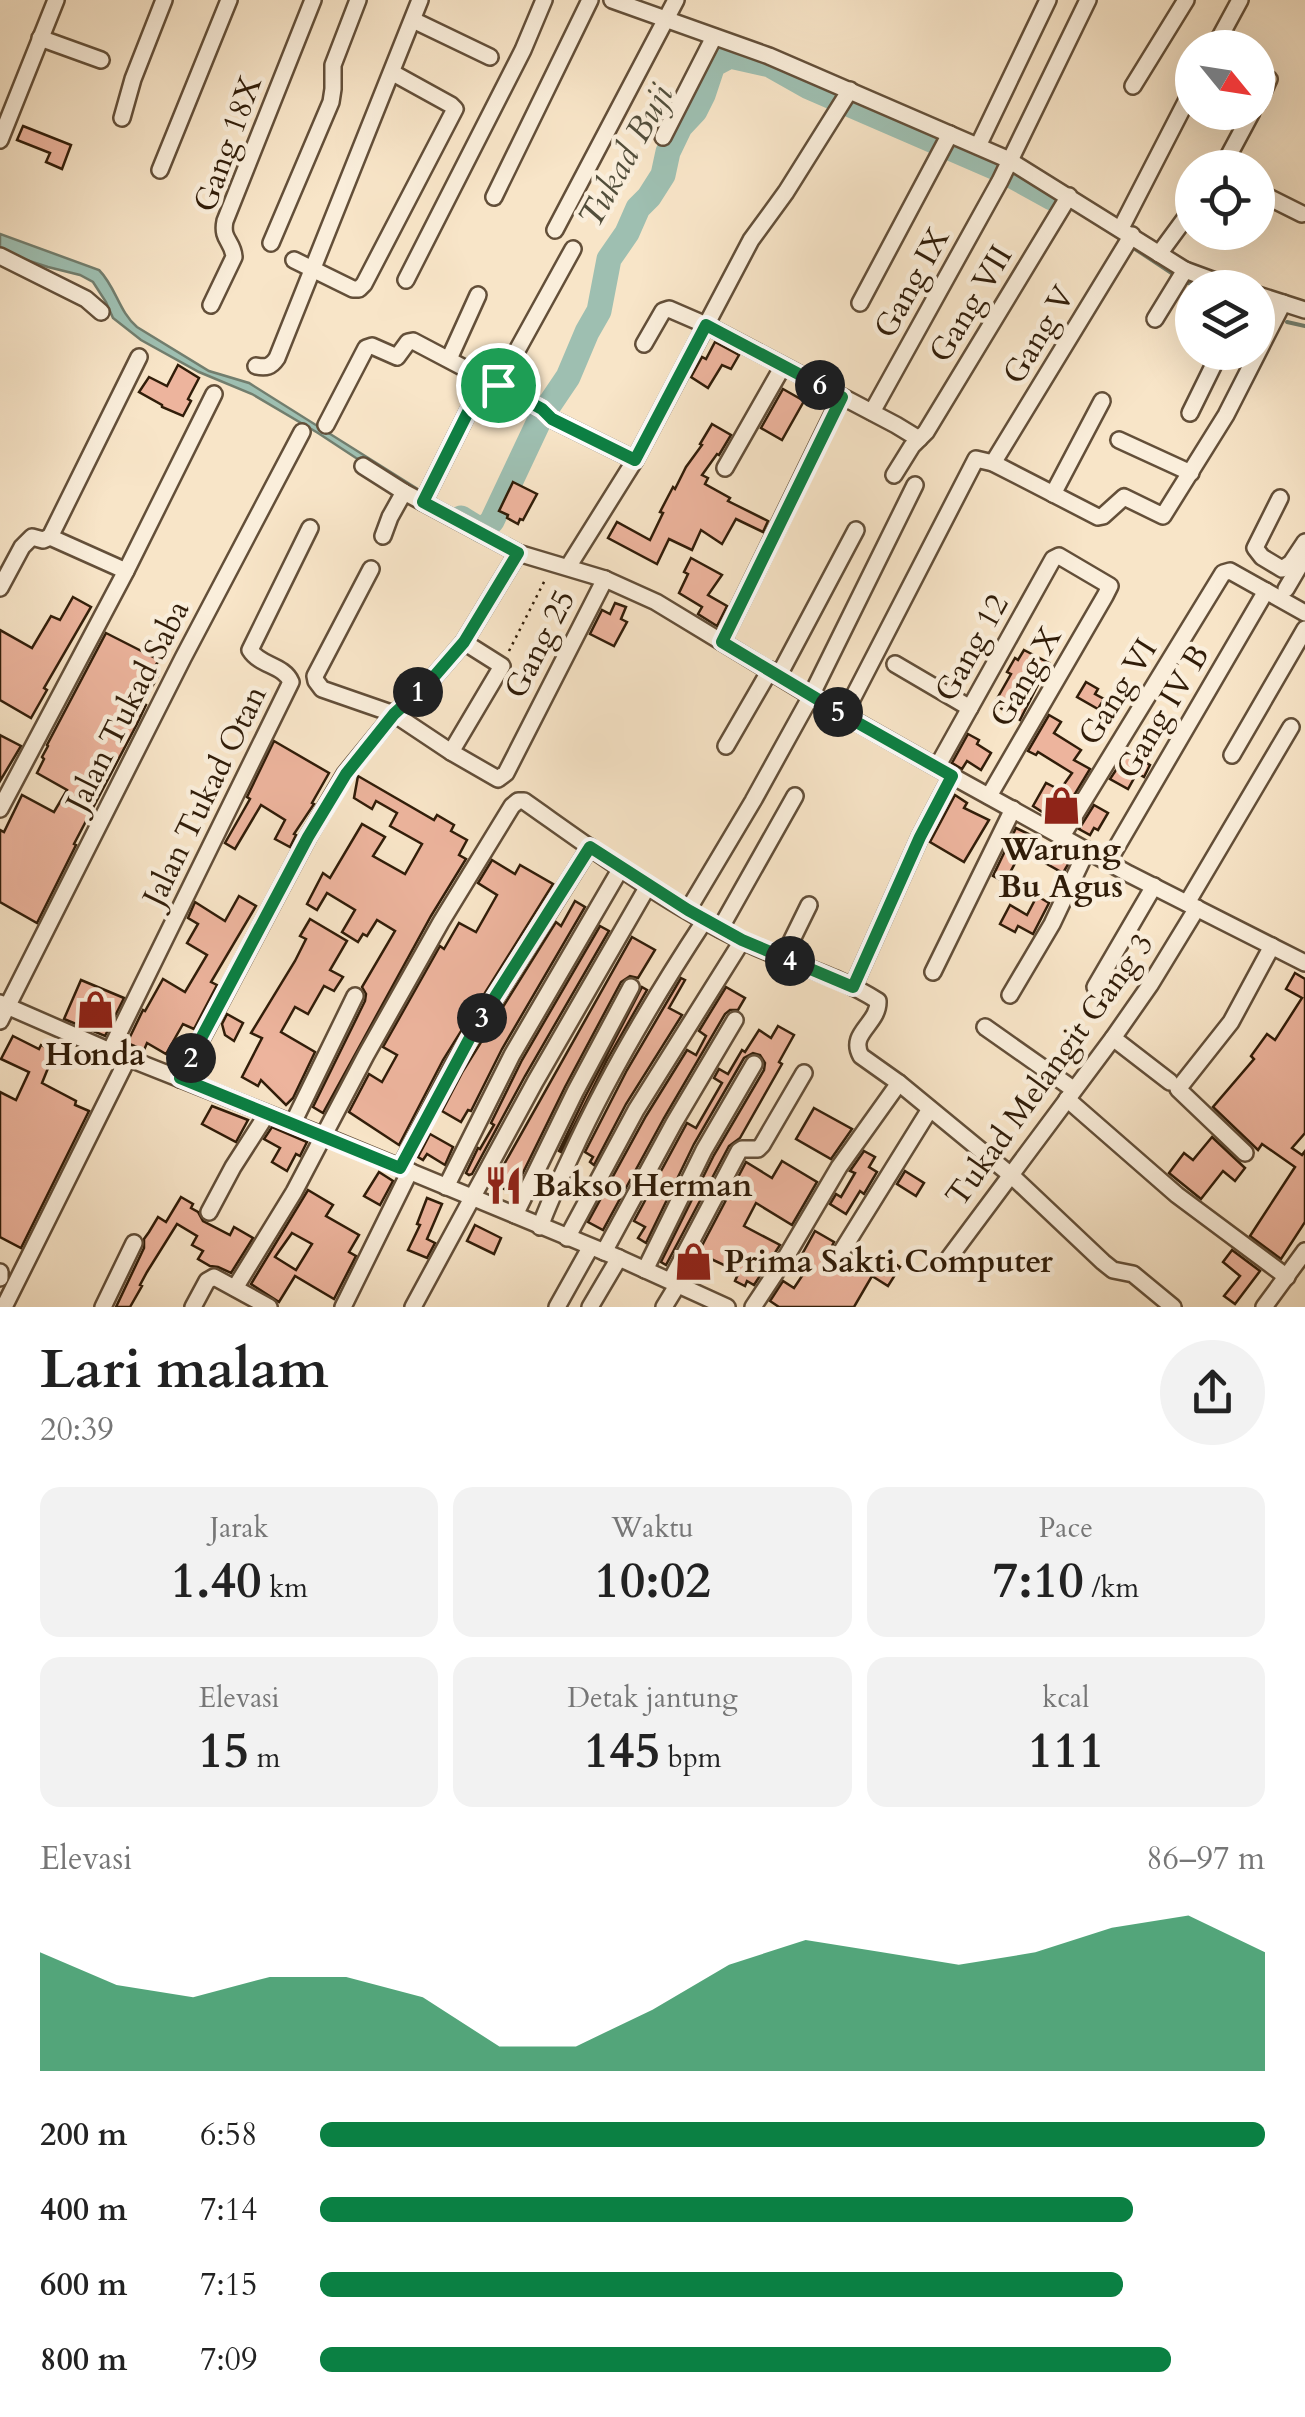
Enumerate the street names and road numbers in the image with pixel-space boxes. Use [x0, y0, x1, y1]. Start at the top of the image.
street label: Gang 18X [183, 69, 273, 218]
street label: Gang IX [864, 219, 961, 346]
street label: Gang VII [919, 237, 1023, 371]
street label: Gang V [992, 277, 1086, 392]
street label: Gang 25 [494, 582, 586, 706]
street label: Gang 12 [924, 586, 1020, 710]
street label: Jalan Tukad Saba [54, 593, 200, 823]
street label: Gang X [980, 618, 1073, 735]
street label: Gang VI [1068, 630, 1168, 754]
street label: Gang IV B [1106, 637, 1220, 787]
street label: Jalan Tukad Otan [131, 678, 278, 917]
street label: Tukad Melangit Gang 3 [936, 924, 1164, 1216]

